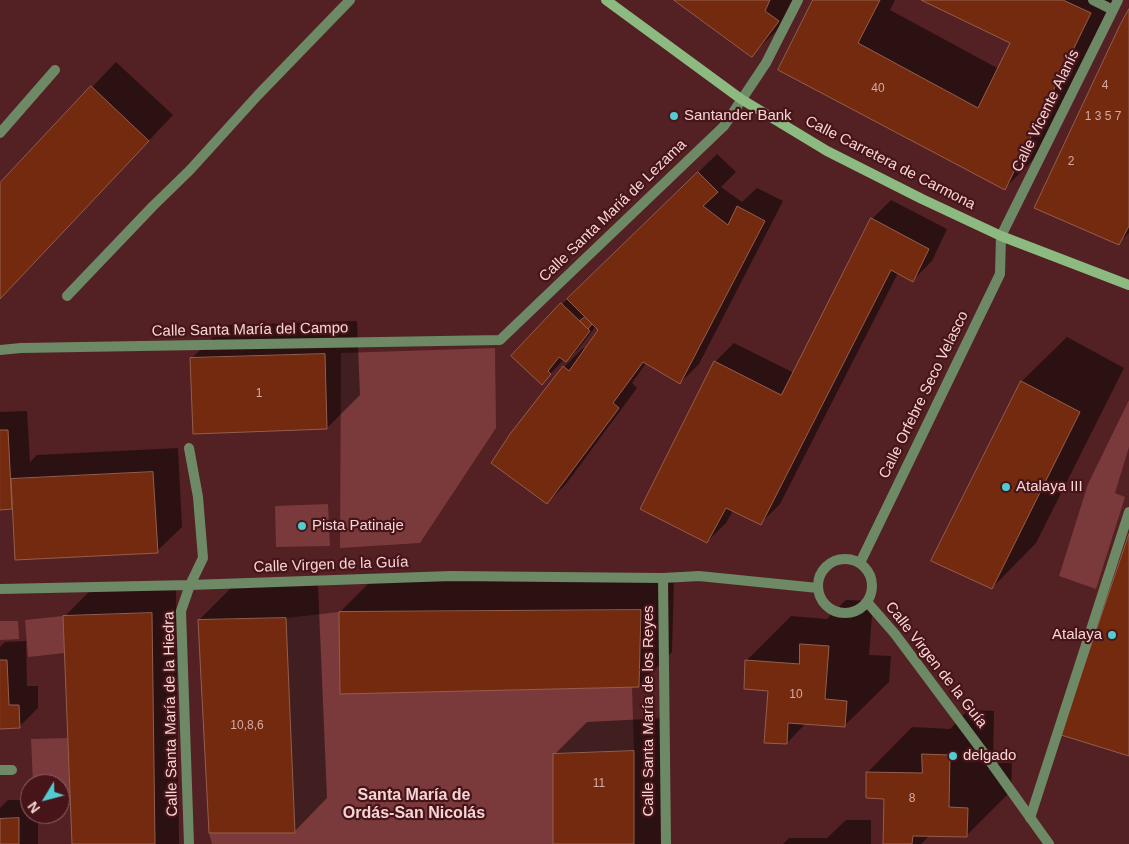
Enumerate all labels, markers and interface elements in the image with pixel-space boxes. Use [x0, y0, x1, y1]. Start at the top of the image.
street label: Calle Vicente Alanís [1009, 47, 1083, 175]
house number: 4 [1102, 79, 1108, 93]
house number: 40 [871, 82, 885, 96]
place label: Santander Bank [684, 107, 792, 125]
marker: Santander Bank [668, 110, 680, 122]
house number: 1 3 5 7 [1085, 110, 1121, 124]
street label: Calle Carretera de Carmona [802, 112, 978, 214]
street label: Calle Santa Mariá de Lezama [536, 136, 690, 286]
house number: 2 [1068, 155, 1074, 169]
street label: Calle Orfebre Seco Velasco [876, 308, 972, 482]
street label: Calle Santa María del Campo [151, 319, 349, 341]
house number: 1 [256, 387, 262, 401]
place label: Atalaya III [1016, 478, 1083, 496]
marker: Atalaya III [1000, 481, 1012, 493]
place label: Pista Patinaje [312, 517, 404, 535]
marker: Pista Patinaje [296, 520, 308, 532]
street label: Calle Virgen de la Guía [253, 553, 409, 577]
street label: Calle Virgen de la Guía [881, 598, 991, 732]
street label: Calle Santa María de los Reyes [640, 606, 658, 816]
street label: Calle Santa María de la Hiedra [160, 611, 182, 817]
place label: Atalaya [1052, 626, 1102, 644]
marker: Atalaya [1106, 629, 1118, 641]
house number: 10 [789, 688, 803, 702]
house number: 10,8,6 [230, 719, 264, 733]
place label: delgado [963, 747, 1016, 765]
marker: delgado [947, 750, 959, 762]
north arrow [20, 774, 70, 824]
house number: 11 [593, 777, 605, 791]
district label: Santa María de Ordás-San Nicolás [343, 786, 485, 824]
house number: 8 [909, 792, 915, 806]
text: N [24, 799, 43, 816]

